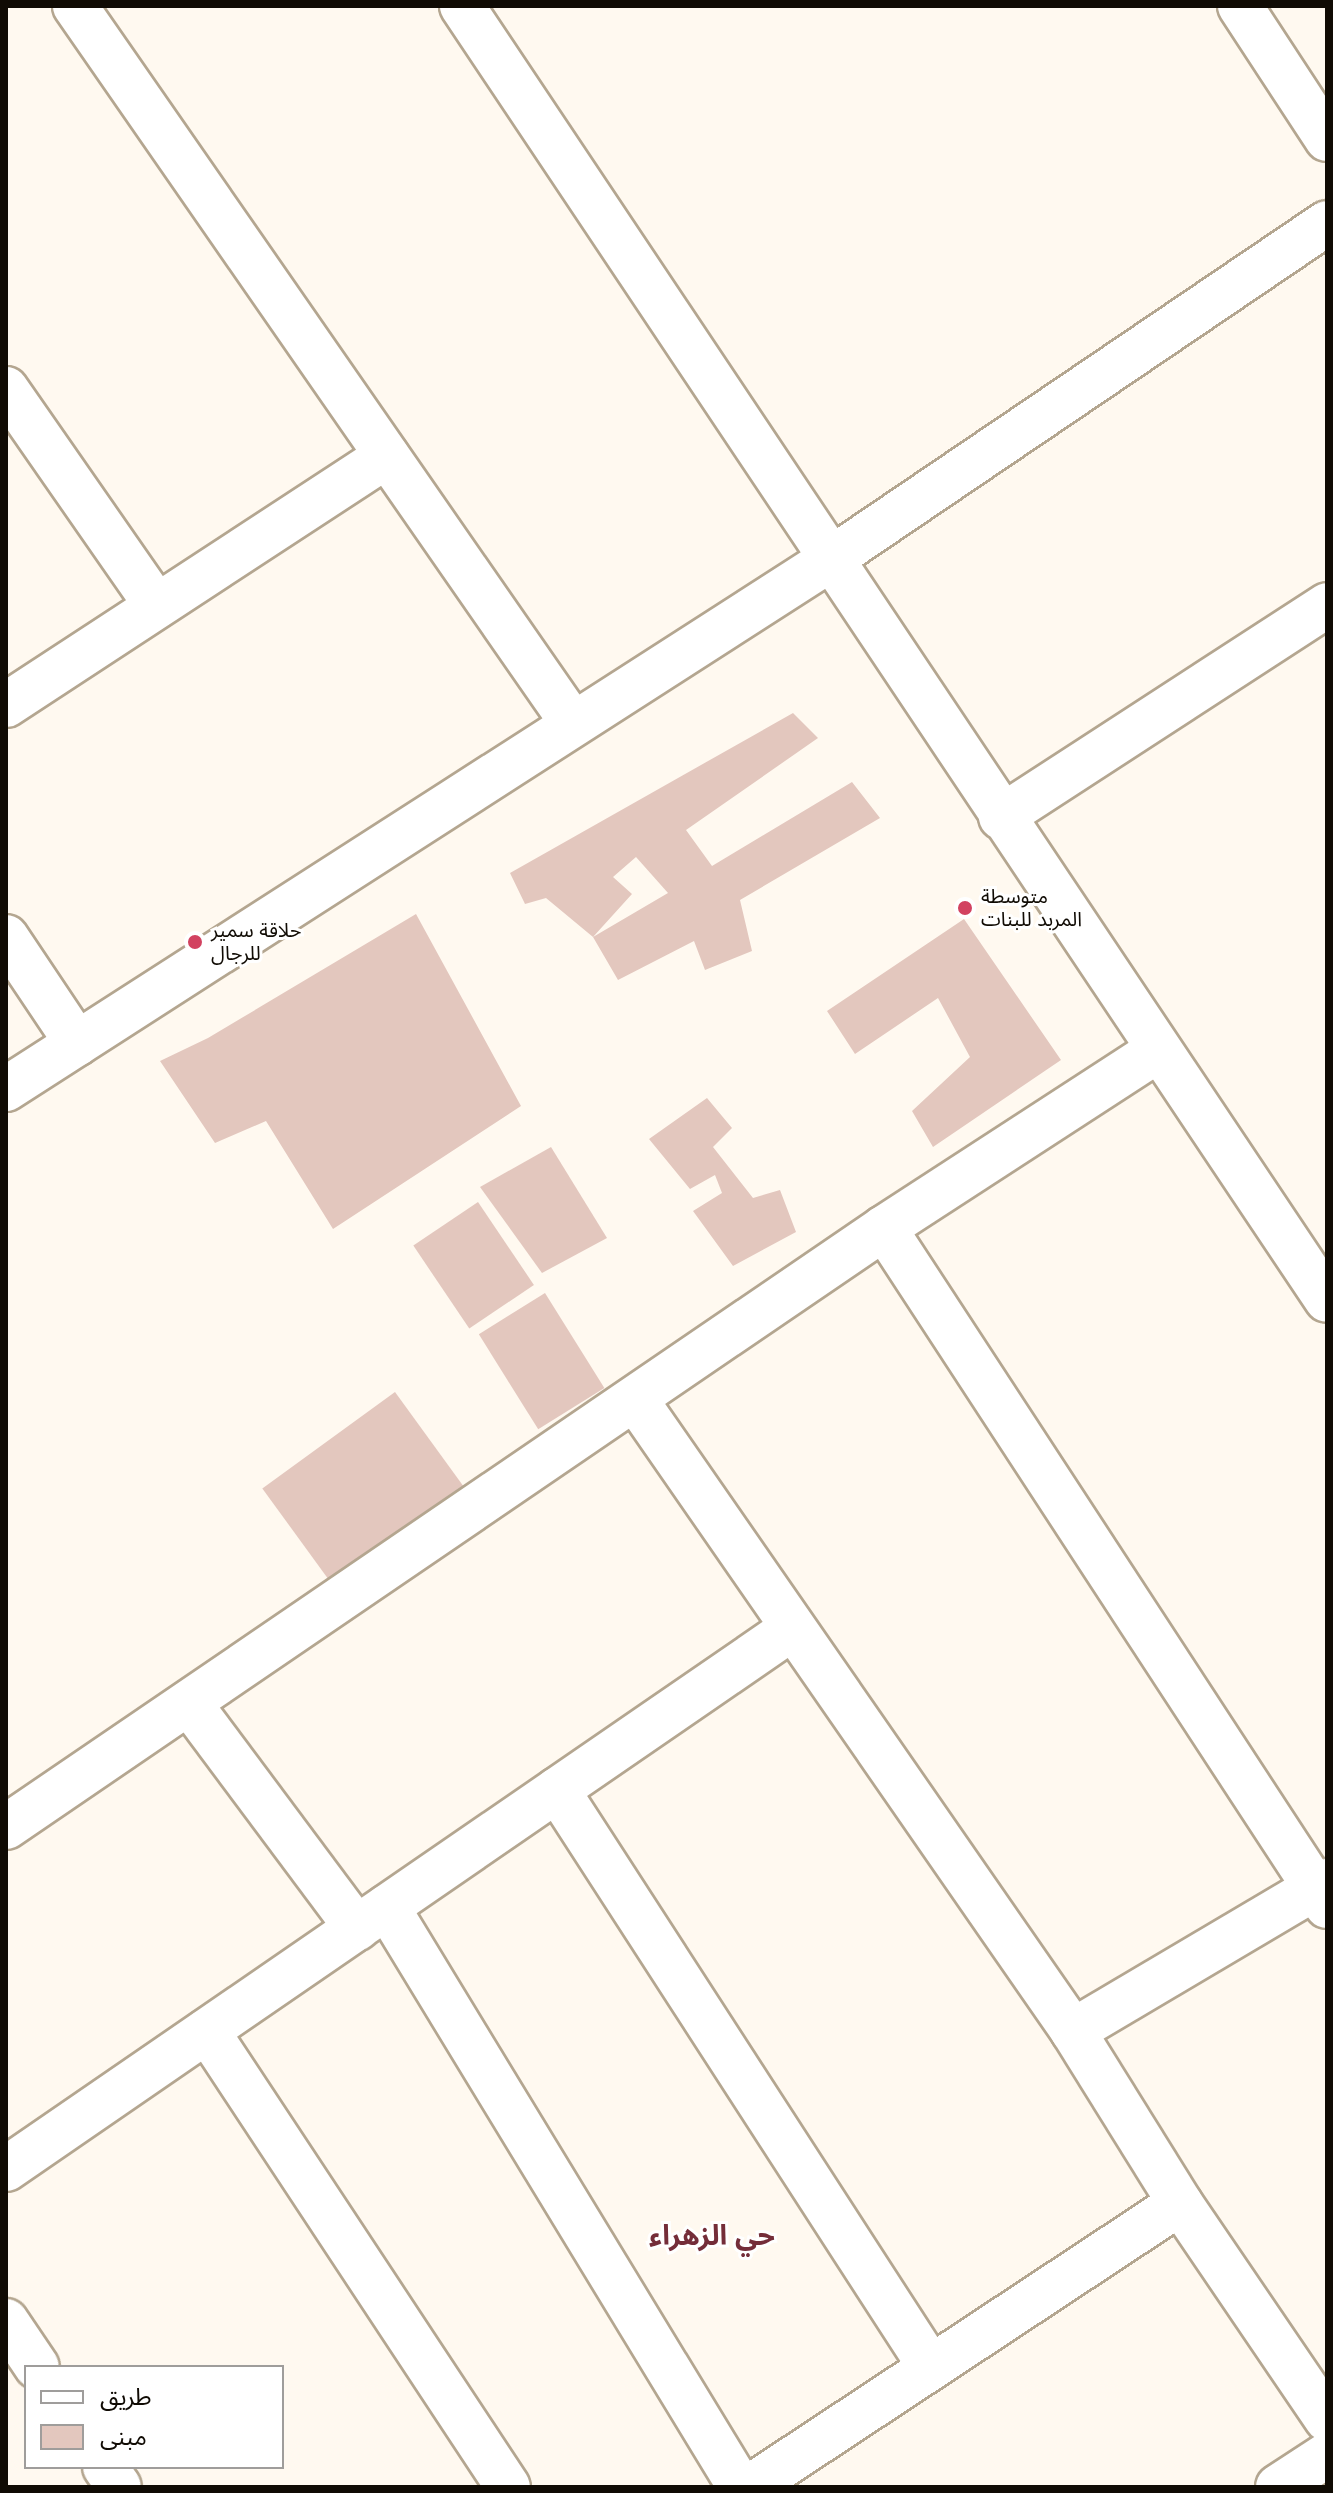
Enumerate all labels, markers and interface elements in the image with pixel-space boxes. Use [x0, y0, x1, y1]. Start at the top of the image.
place label: متوسطة المربد للبنات [981, 884, 1082, 931]
marker: متوسطة المربد للبنات [956, 899, 974, 917]
place label: حلاقة سمير للرجال [211, 918, 302, 965]
marker: حلاقة سمير للرجال [186, 933, 204, 951]
district label: حي الزهراء [649, 2219, 775, 2253]
legend [24, 2365, 284, 2469]
text: طريق [100, 2383, 152, 2410]
text: مبنى [100, 2423, 147, 2450]

